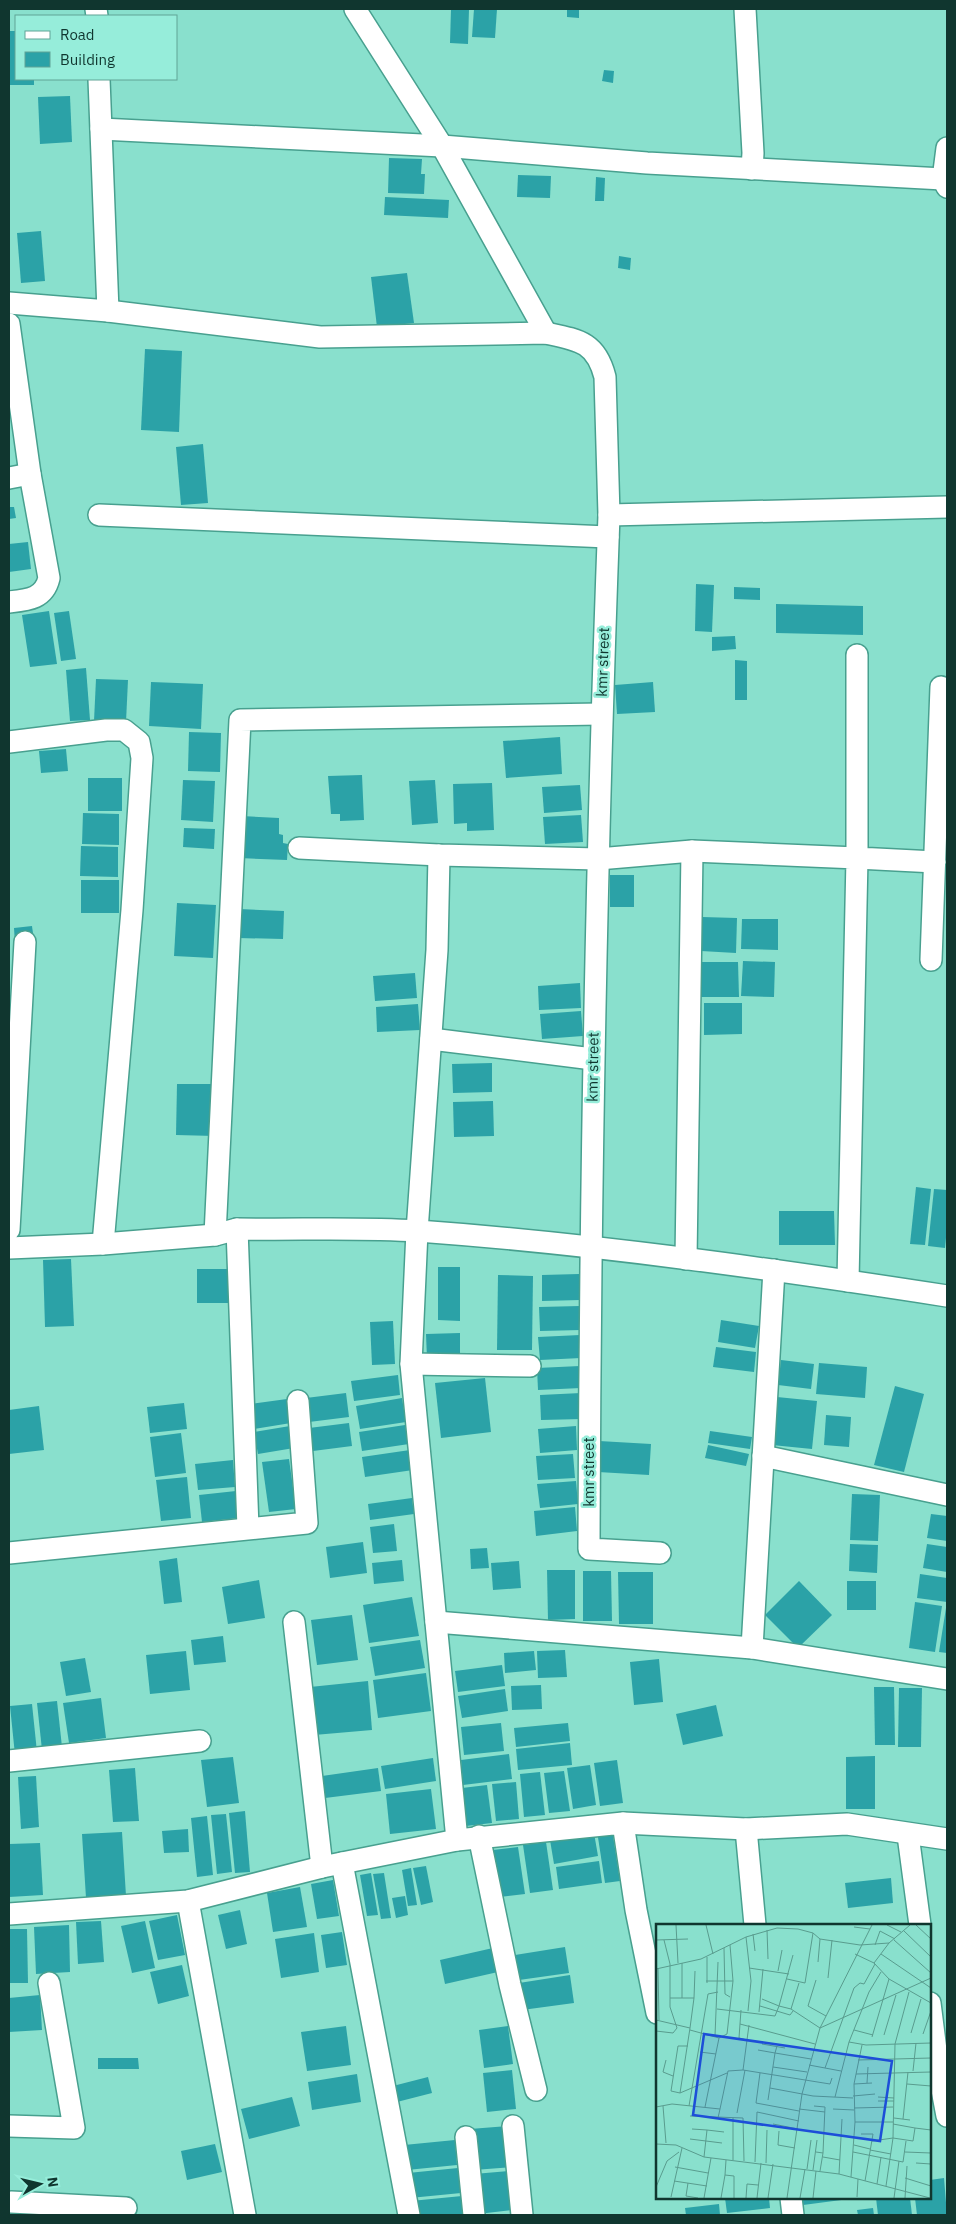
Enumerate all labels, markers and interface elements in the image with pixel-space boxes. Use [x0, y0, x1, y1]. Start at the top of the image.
legend [15, 15, 178, 80]
text: Road [60, 25, 95, 44]
text: Building [60, 50, 115, 69]
street label: kmr street [592, 627, 613, 697]
street label: kmr street [582, 1032, 603, 1102]
street label: kmr street [579, 1437, 598, 1507]
inset map [656, 1924, 931, 2199]
north arrow [15, 2159, 65, 2209]
text: N [43, 2176, 62, 2188]

